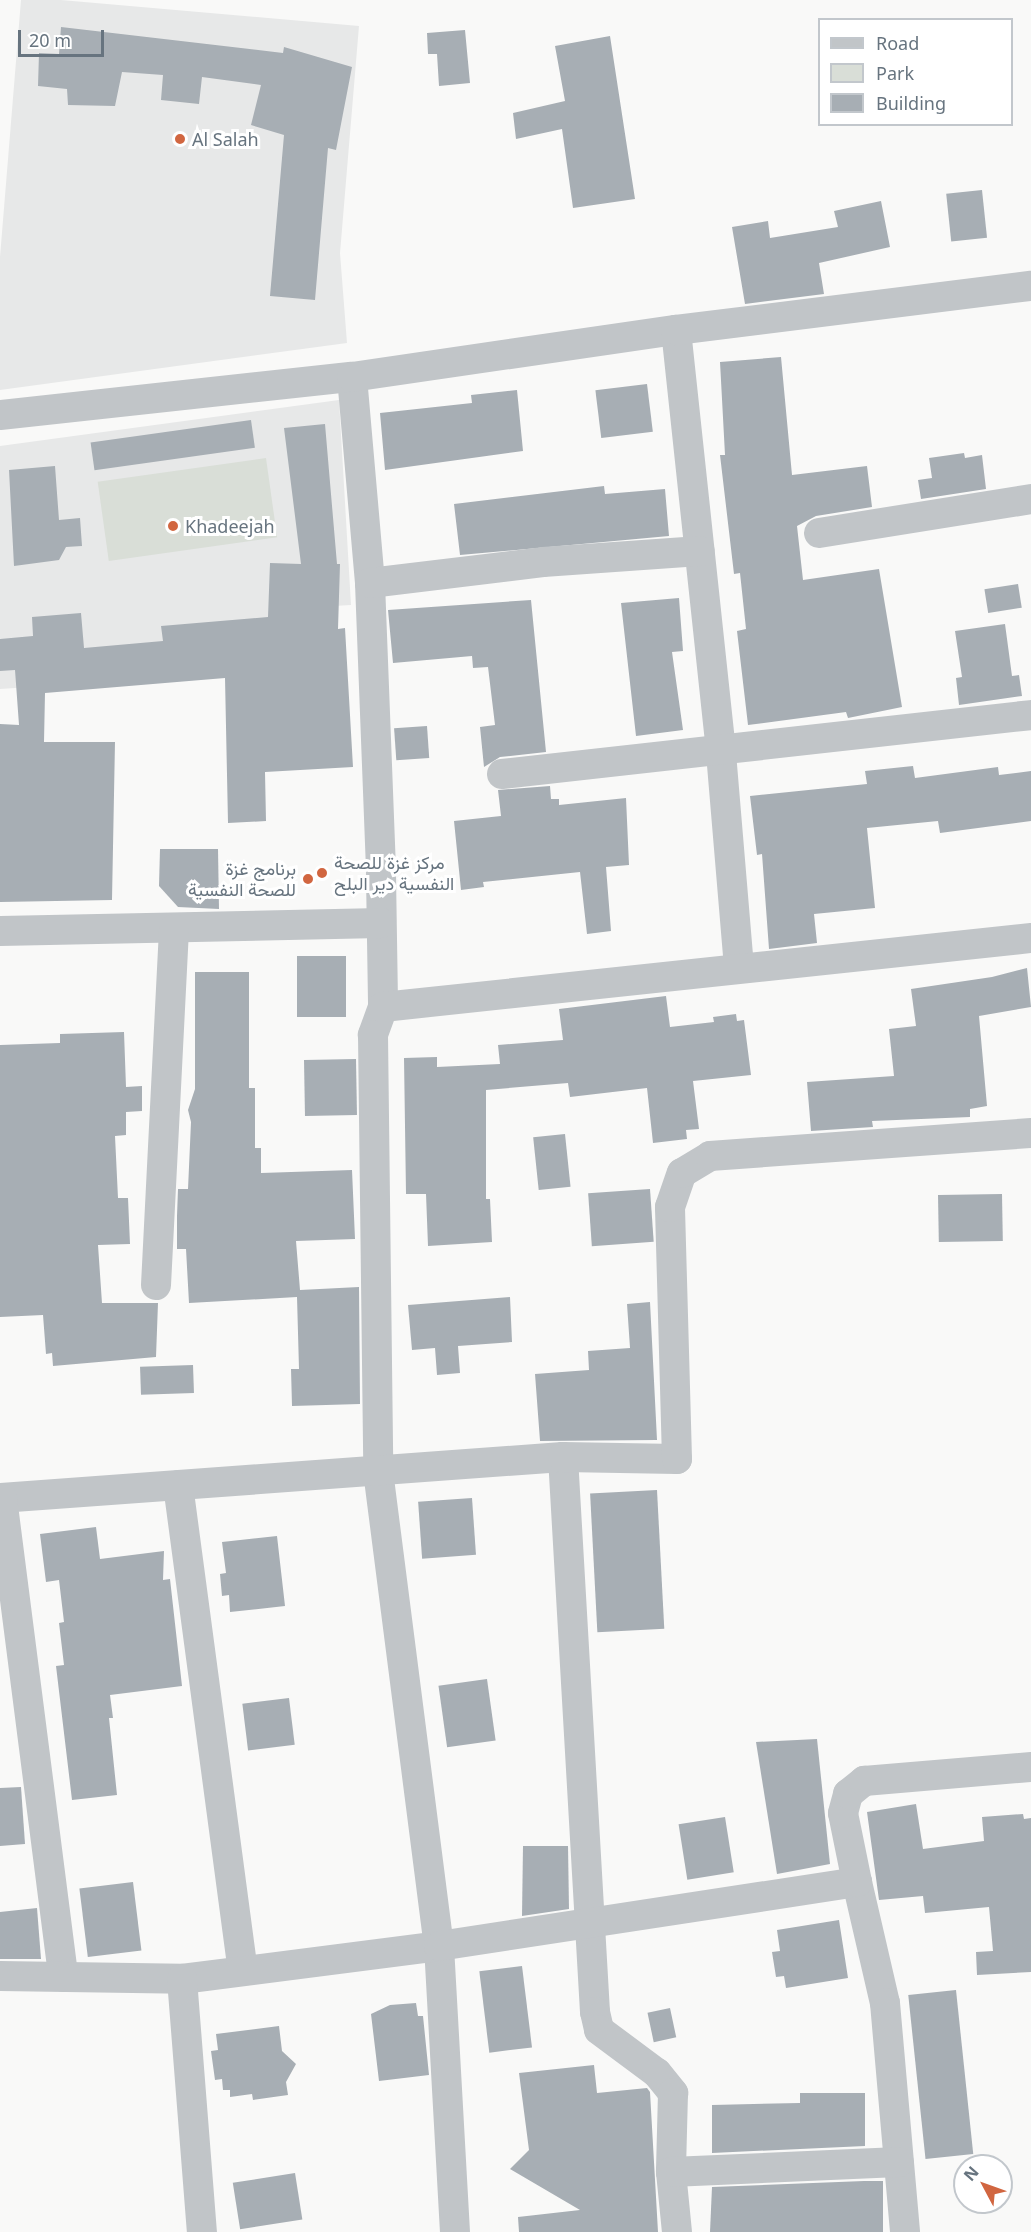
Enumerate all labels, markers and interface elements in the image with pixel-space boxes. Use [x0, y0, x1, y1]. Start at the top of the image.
scale bar [21, 18, 106, 56]
legend [818, 18, 1013, 126]
text: 20 m [29, 28, 71, 52]
text: Road [876, 31, 919, 55]
text: Park [876, 61, 914, 85]
text: Building [876, 91, 946, 115]
place label: Al Salah [192, 128, 259, 150]
marker: Al Salah [173, 132, 187, 146]
place label: Khadeejah [185, 515, 275, 537]
marker: Khadeejah [166, 519, 180, 533]
place label: مركز غزة للصحة النفسية دير البلح [334, 852, 454, 894]
place label: برنامج غزة للصحة النفسية [188, 858, 296, 900]
marker: مركز غزة للصحة النفسية دير البلح [315, 866, 329, 880]
marker: برنامج غزة للصحة النفسية [301, 872, 315, 886]
north arrow [953, 2154, 1013, 2214]
text: N [958, 2161, 983, 2186]

